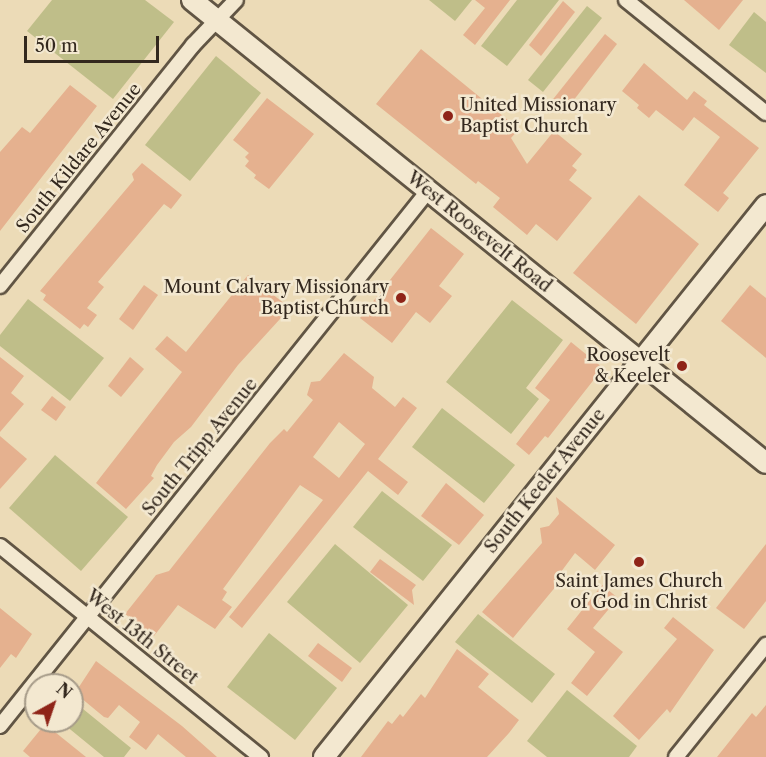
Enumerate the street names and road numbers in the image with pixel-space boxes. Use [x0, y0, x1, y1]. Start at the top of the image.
street label: South Kildare Avenue [12, 79, 146, 237]
street label: West Roosevelt Road [402, 167, 556, 297]
street label: South Tripp Avenue [138, 373, 262, 521]
street label: South Keeler Avenue [480, 404, 610, 558]
street label: West 13th Street [82, 585, 202, 689]

